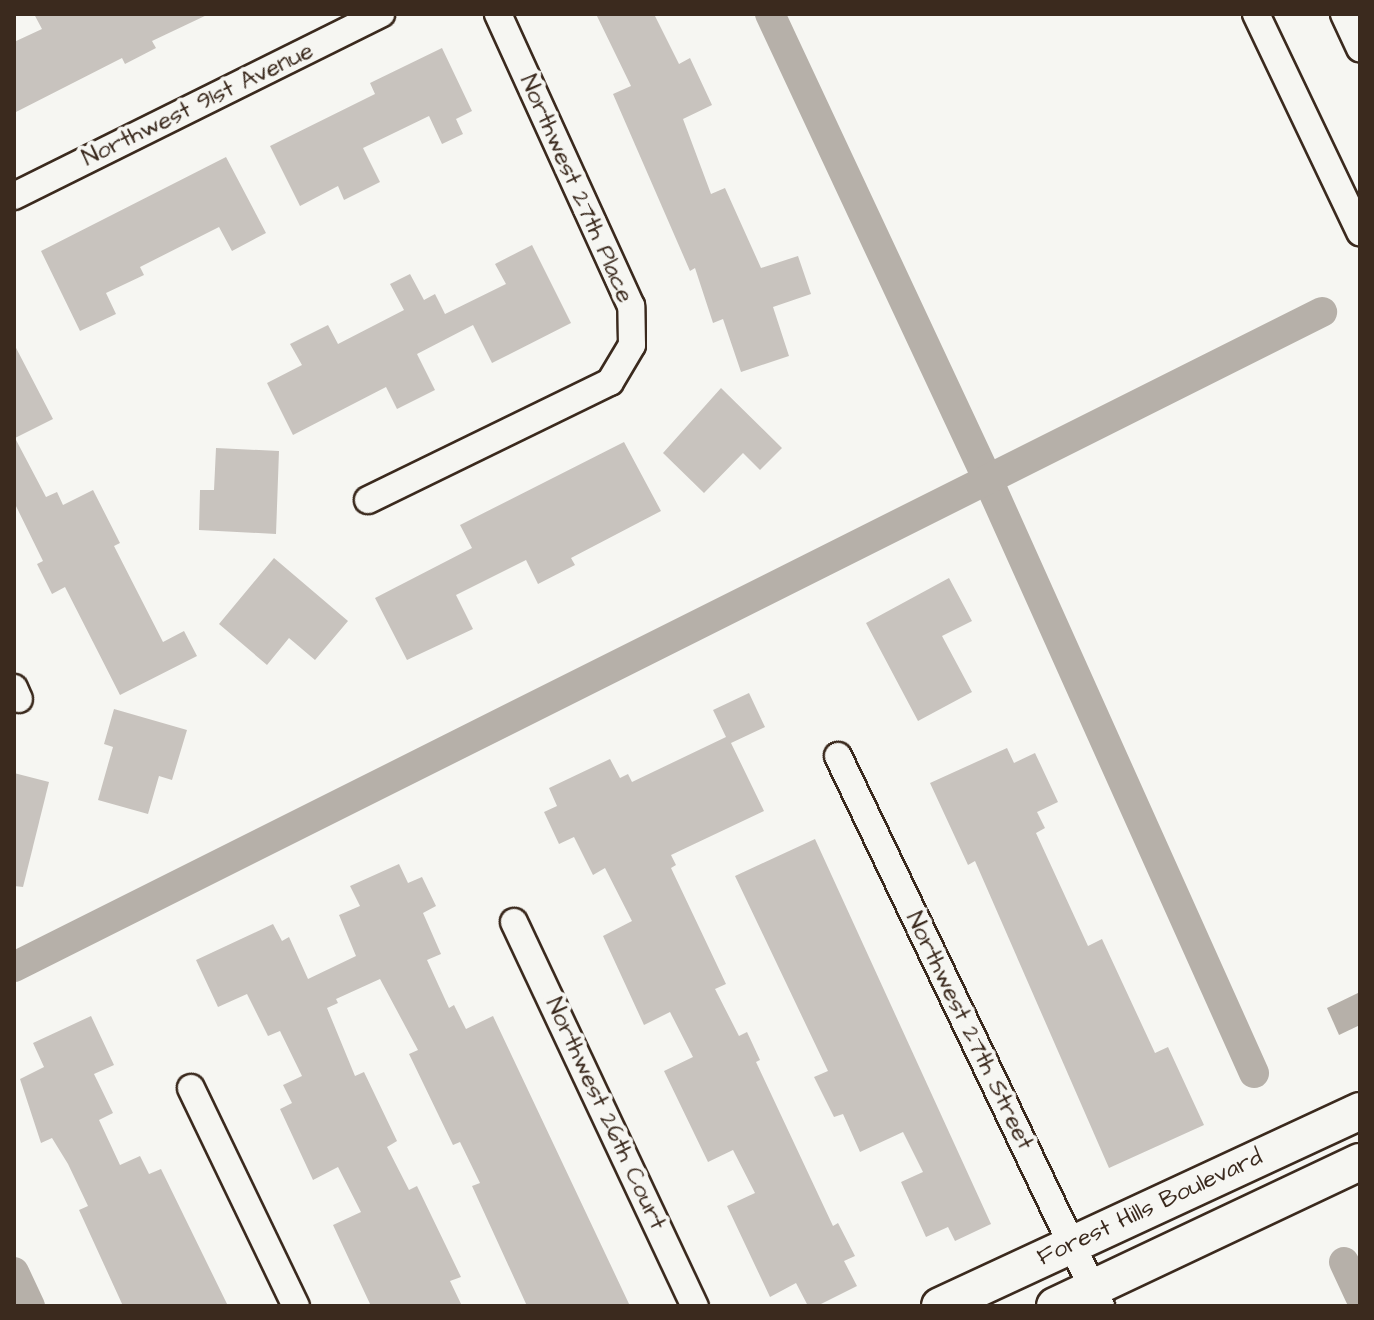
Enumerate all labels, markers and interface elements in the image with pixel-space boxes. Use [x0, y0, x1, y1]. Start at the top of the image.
street label: Northwest 91st Avenue [78, 37, 318, 173]
street label: Northwest 27th Place [513, 71, 639, 307]
street label: Northwest 27th Street [899, 907, 1039, 1155]
street label: Northwest 26th Court [539, 993, 671, 1235]
street label: Forest Hills Boulevard [1033, 1143, 1267, 1273]

